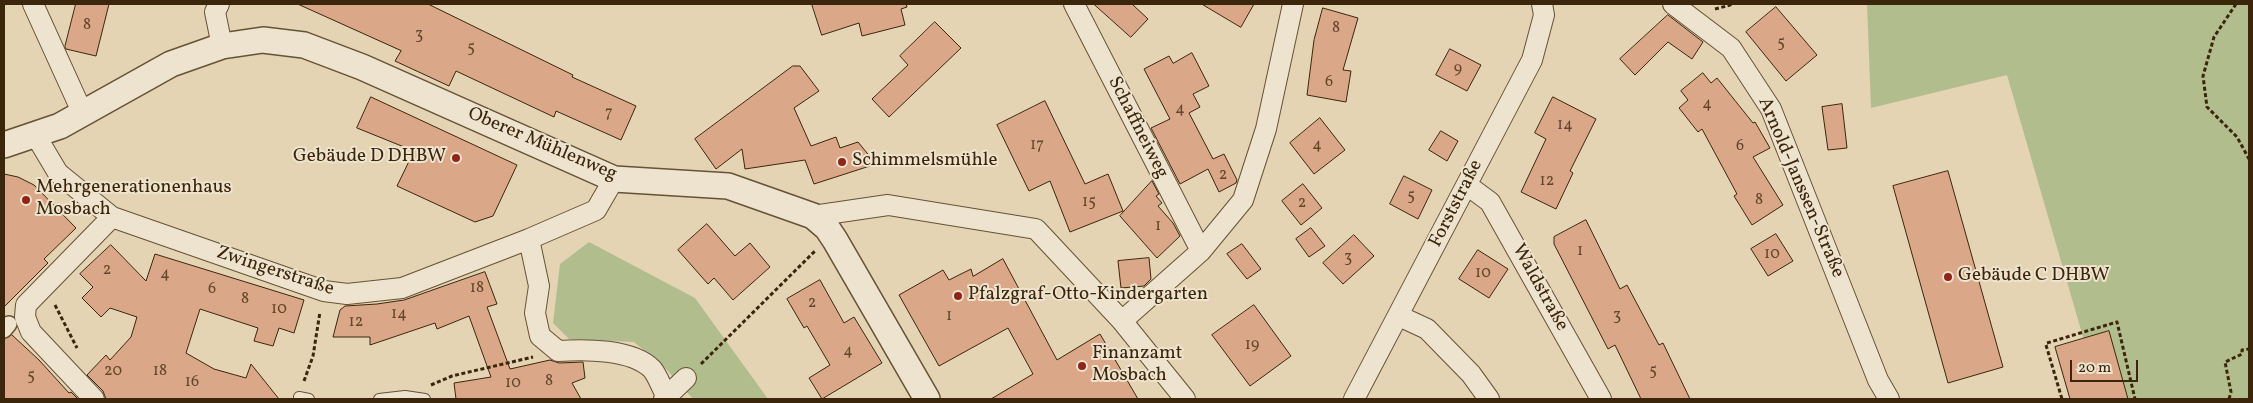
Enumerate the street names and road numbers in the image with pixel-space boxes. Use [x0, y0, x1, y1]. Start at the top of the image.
street label: Schaffneiweg [1102, 73, 1172, 183]
street label: Arnold-Janssen-Straße [1752, 94, 1848, 282]
street label: Oberer Mühlenweg [464, 103, 620, 187]
street label: Forststraße [1425, 156, 1489, 252]
street label: Waldstraße [1506, 240, 1572, 336]
street label: Zwingerstraße [213, 242, 337, 302]

